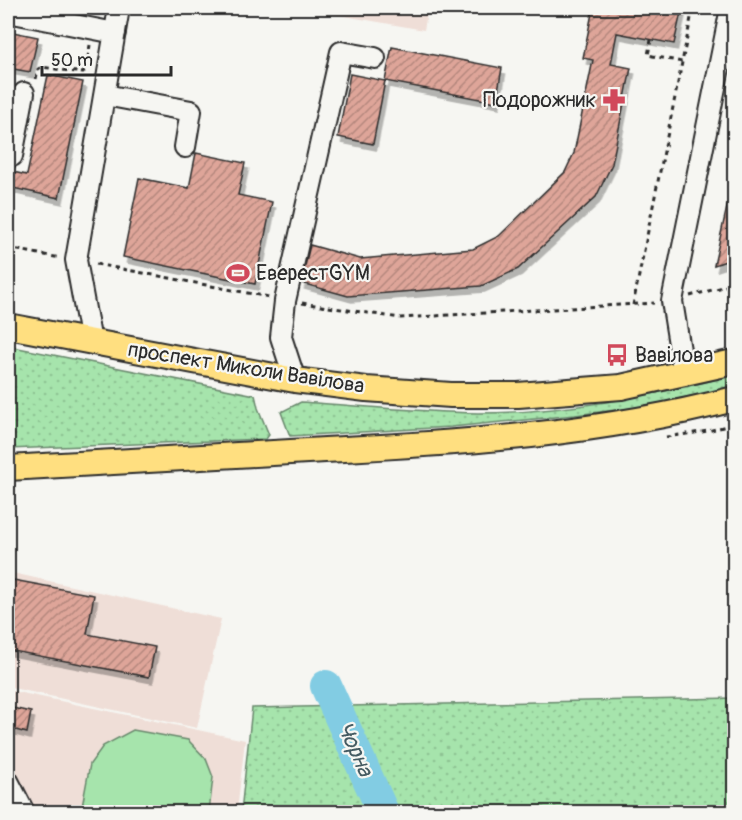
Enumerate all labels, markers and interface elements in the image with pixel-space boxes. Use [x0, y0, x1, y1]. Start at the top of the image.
scale bar [42, 39, 171, 77]
text: 50 m [51, 49, 93, 72]
place label: Подорожник [483, 87, 596, 114]
pharmacy icon: Подорожник [601, 87, 627, 113]
sports icon: ЕверестGYM [225, 260, 251, 286]
place label: ЕверестGYM [256, 260, 370, 287]
street label: проспект Миколи Вавілова [126, 336, 366, 400]
bus stop icon: Вавілова [604, 342, 630, 368]
place label: Вавілова [635, 342, 713, 369]
water label: Чорна [331, 717, 380, 782]

